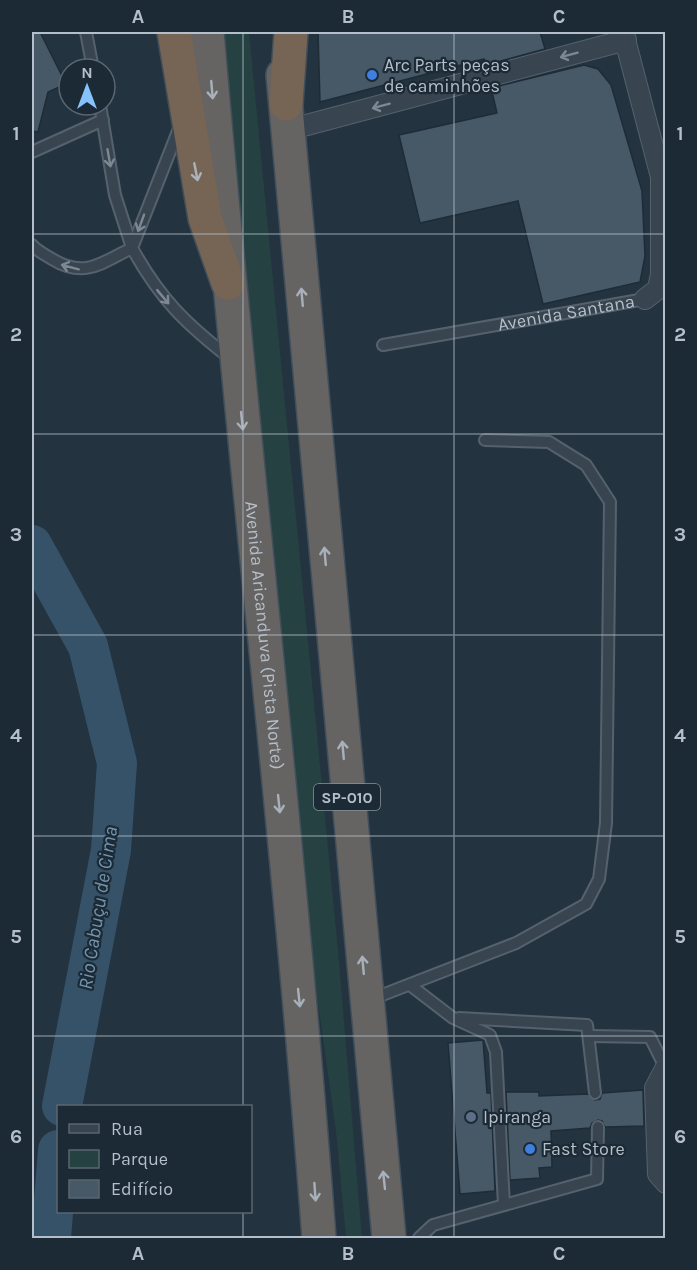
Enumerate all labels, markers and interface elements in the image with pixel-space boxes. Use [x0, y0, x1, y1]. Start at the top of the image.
text: A [132, 5, 145, 28]
text: B [342, 5, 354, 28]
text: C [553, 5, 565, 28]
one-way arrow [560, 50, 579, 61]
place label: Arc Parts peças de caminhões [384, 54, 510, 97]
north arrow [57, 57, 117, 117]
text: N [81, 63, 93, 82]
marker: Arc Parts peças de caminhões [365, 68, 379, 82]
one-way arrow [207, 79, 218, 99]
one-way arrow [372, 100, 391, 112]
text: 1 [12, 122, 20, 145]
text: 1 [676, 122, 684, 145]
one-way arrow [104, 148, 115, 168]
one-way arrow [191, 162, 202, 182]
one-way arrow [135, 213, 146, 232]
one-way arrow [61, 260, 80, 272]
one-way arrow [296, 287, 307, 307]
one-way arrow [157, 289, 170, 305]
street label: Avenida Santana [496, 290, 636, 336]
text: 2 [10, 323, 22, 346]
text: 2 [674, 323, 686, 346]
one-way arrow [237, 411, 248, 431]
street label: Avenida Aricanduva (Pista Norte) [240, 500, 289, 771]
text: 3 [10, 523, 22, 546]
text: 3 [674, 523, 686, 546]
one-way arrow [319, 547, 330, 566]
text: 4 [10, 724, 22, 747]
text: 4 [674, 724, 686, 747]
one-way arrow [337, 741, 348, 761]
road number: SP-010 [314, 784, 380, 810]
one-way arrow [274, 793, 285, 813]
water label: Rio Cabuçu de Cima [74, 825, 122, 991]
text: 5 [10, 925, 22, 948]
text: 5 [674, 925, 686, 948]
one-way arrow [357, 956, 368, 976]
one-way arrow [294, 987, 305, 1007]
legend [57, 1105, 252, 1213]
place label: Ipiranga [483, 1106, 551, 1128]
marker: Ipiranga [464, 1110, 478, 1124]
text: Rua [111, 1118, 143, 1140]
text: 6 [10, 1125, 22, 1148]
text: 6 [674, 1125, 686, 1148]
place label: Fast Store [542, 1138, 625, 1160]
marker: Fast Store [523, 1142, 537, 1156]
text: Parque [111, 1148, 168, 1170]
one-way arrow [378, 1171, 389, 1191]
text: Edifício [111, 1178, 173, 1200]
one-way arrow [310, 1181, 321, 1201]
text: A [132, 1242, 145, 1265]
text: B [342, 1242, 354, 1265]
text: C [553, 1242, 565, 1265]

